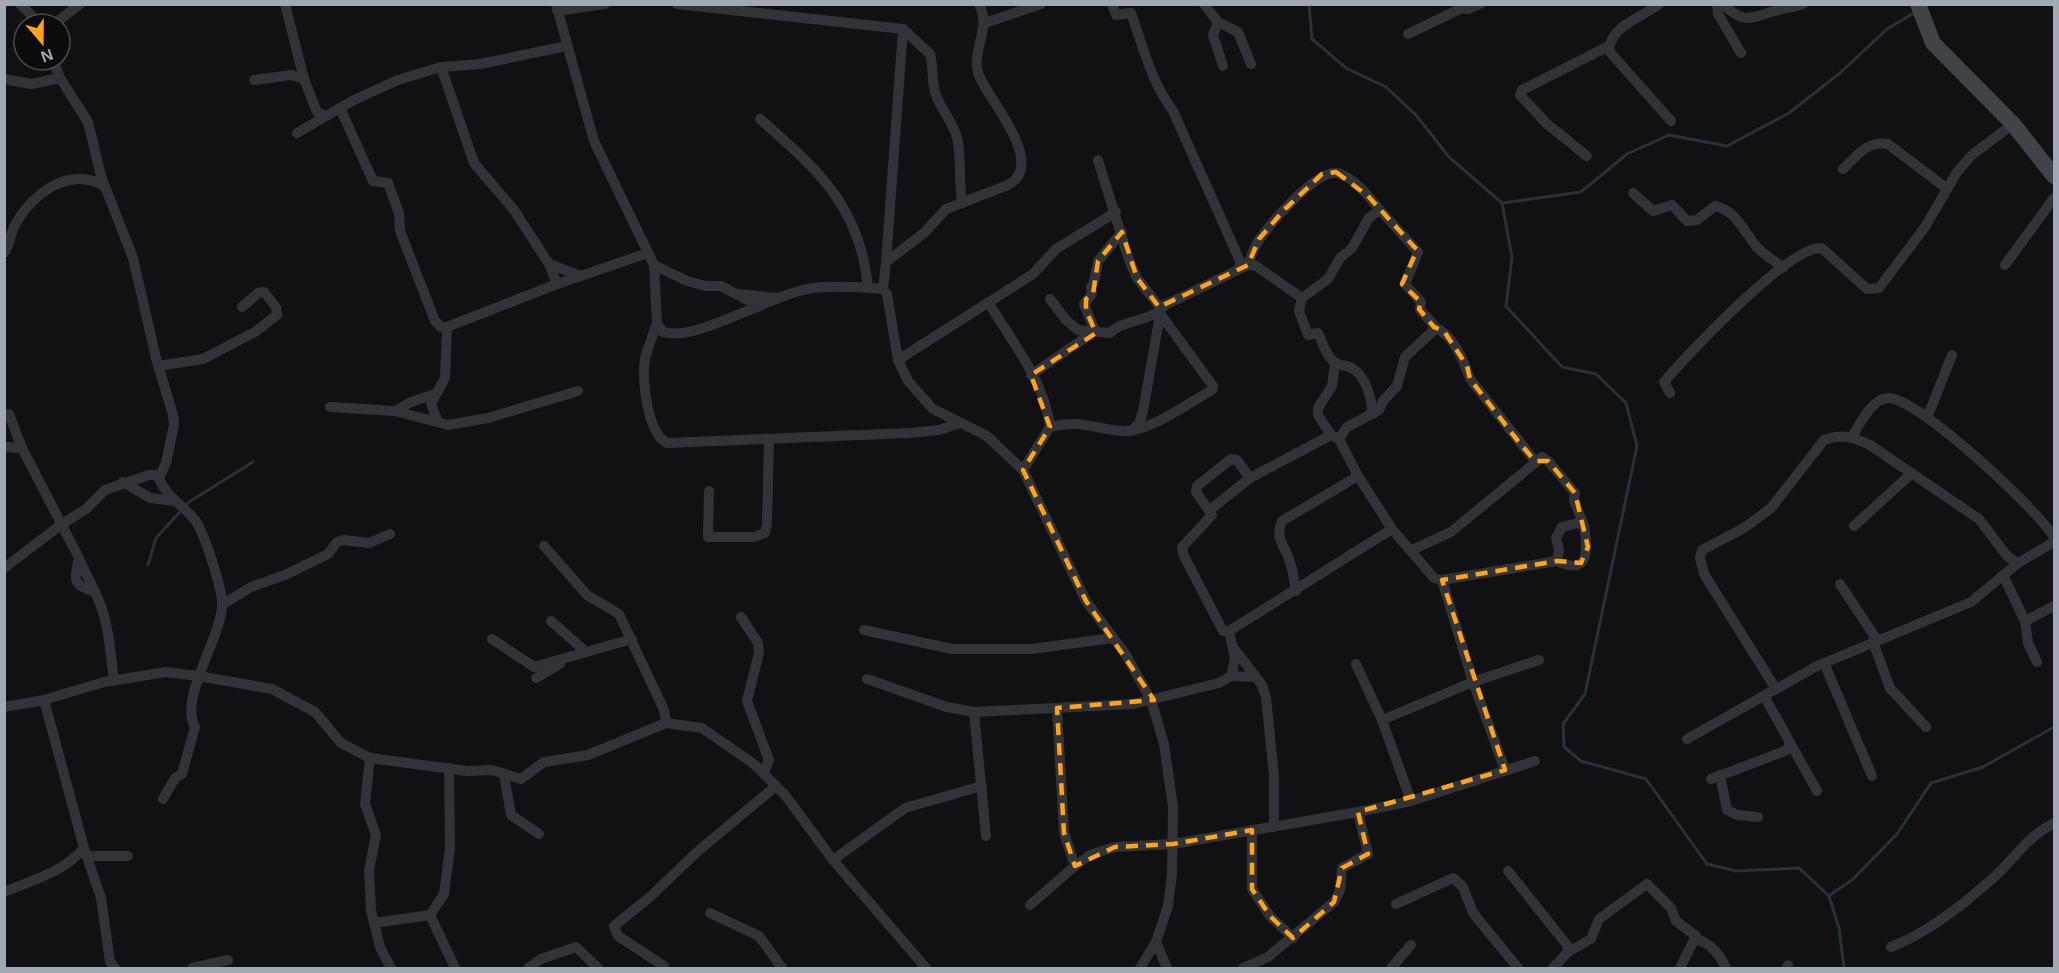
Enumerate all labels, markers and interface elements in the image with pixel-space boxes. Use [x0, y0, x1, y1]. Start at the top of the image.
north arrow [12, 12, 72, 72]
text: N [39, 46, 55, 66]

